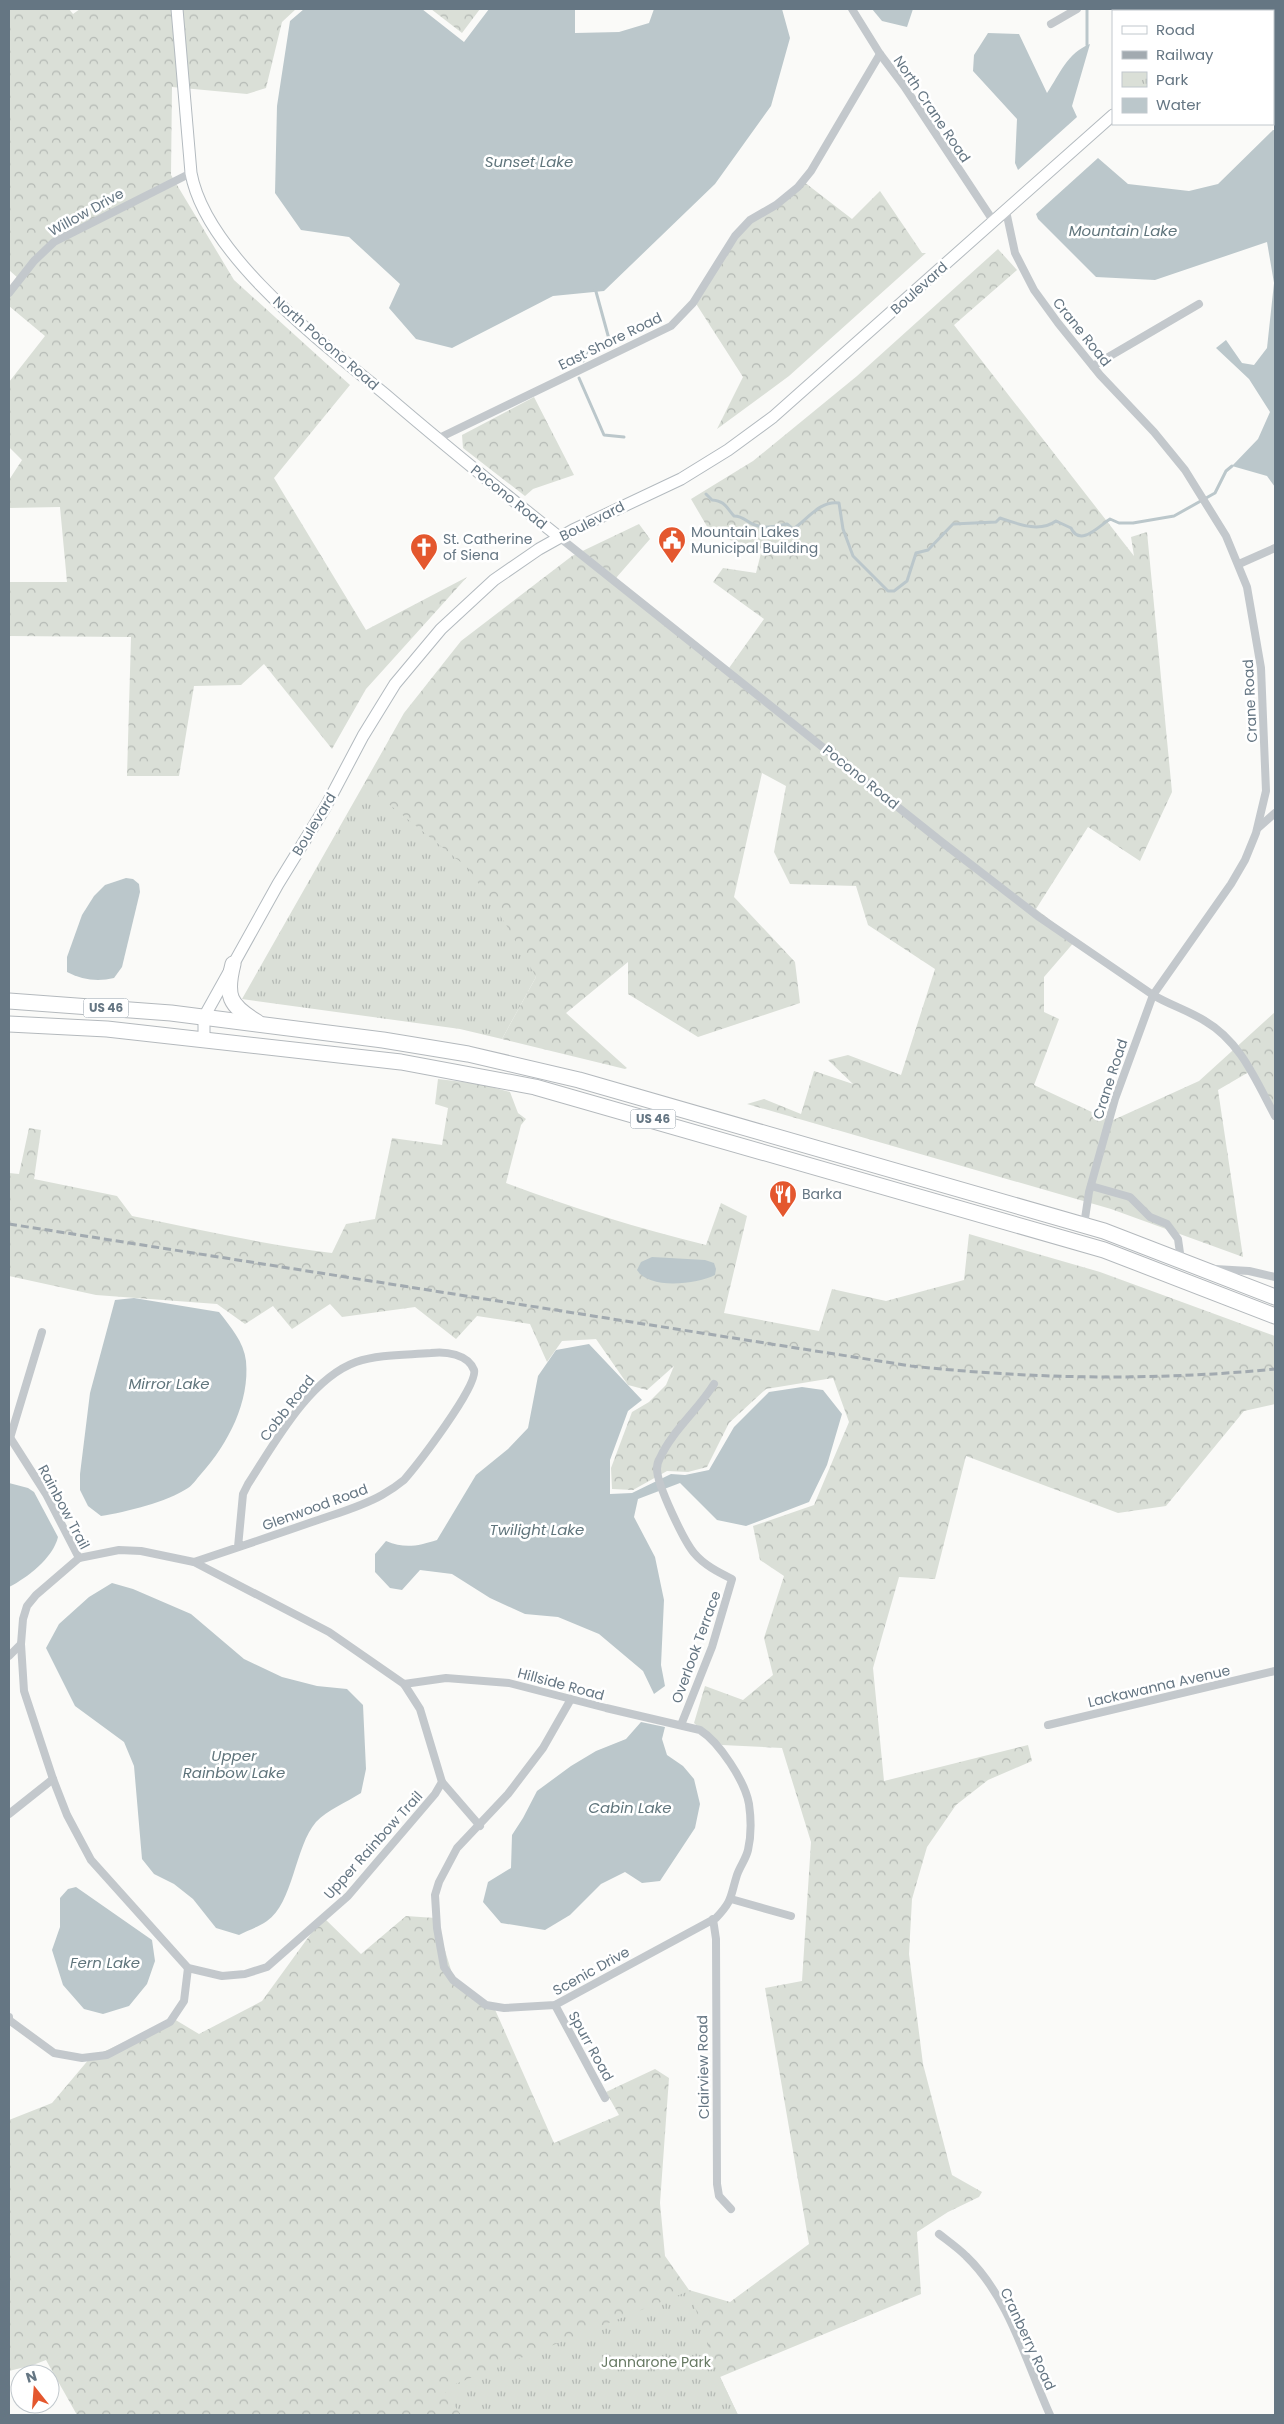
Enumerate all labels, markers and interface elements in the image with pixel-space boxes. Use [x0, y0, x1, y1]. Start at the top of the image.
legend [1112, 10, 1274, 125]
text: Road [1156, 19, 1195, 40]
text: Railway [1156, 44, 1214, 65]
street label: North Crane Road [889, 52, 975, 166]
text: Park [1156, 69, 1188, 90]
text: Water [1156, 94, 1202, 115]
water label: Sunset Lake [485, 151, 573, 172]
street label: Willow Drive [45, 183, 128, 241]
water label: Mountain Lake [1069, 220, 1177, 241]
street label: Boulevard [886, 257, 952, 319]
street label: North Pocono Road [269, 291, 383, 395]
street label: Crane Road [1048, 293, 1116, 371]
street label: East Shore Road [555, 307, 665, 375]
street label: Pocono Road [467, 460, 551, 534]
street label: Boulevard [556, 496, 628, 546]
place label: Mountain Lakes Municipal Building [691, 522, 818, 558]
public building icon: Mountain Lakes Municipal Building [657, 525, 687, 564]
place label: St. Catherine of Siena [443, 529, 533, 565]
church icon: St. Catherine of Siena [409, 532, 439, 571]
street label: Crane Road [1238, 659, 1262, 743]
street label: Pocono Road [819, 740, 903, 814]
street label: Boulevard [287, 789, 341, 859]
road number: US 46 [84, 998, 128, 1018]
street label: Crane Road [1088, 1036, 1132, 1122]
road number: US 46 [630, 1110, 676, 1128]
restaurant icon: Barka [768, 1179, 798, 1218]
place label: Barka [802, 1184, 842, 1204]
street label: Cobb Road [255, 1371, 319, 1445]
water label: Mirror Lake [128, 1373, 210, 1394]
street label: Rainbow Trail [33, 1461, 95, 1553]
street label: Glenwood Road [259, 1479, 371, 1535]
water label: Twilight Lake [490, 1519, 584, 1540]
street label: Overlook Terrace [666, 1588, 726, 1706]
street label: Lackawanna Avenue [1086, 1660, 1232, 1712]
street label: Hillside Road [515, 1663, 607, 1705]
water label: Upper Rainbow Lake [183, 1745, 285, 1783]
street label: Upper Rainbow Trail [319, 1787, 427, 1903]
water label: Cabin Lake [588, 1797, 672, 1818]
street label: Scenic Drive [549, 1941, 633, 2000]
water label: Fern Lake [70, 1952, 140, 1973]
street label: Spurr Road [564, 2007, 618, 2085]
street label: Clairview Road [692, 2015, 714, 2119]
street label: Cranberry Road [995, 2284, 1061, 2394]
park label: Jannarone Park [601, 2352, 712, 2372]
north arrow [10, 2364, 60, 2414]
text: N [23, 2365, 39, 2388]

